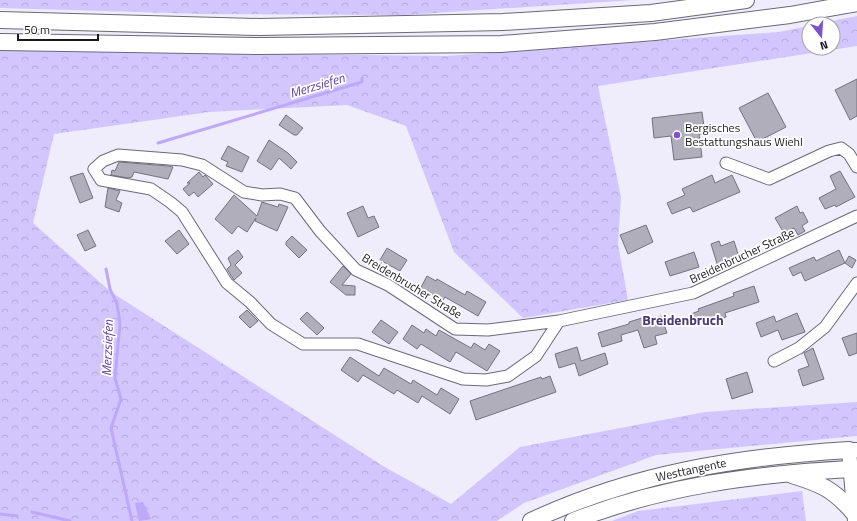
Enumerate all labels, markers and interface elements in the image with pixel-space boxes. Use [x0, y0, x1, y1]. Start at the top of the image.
scale bar [18, 16, 98, 42]
north arrow [801, 16, 841, 56]
text: 50 m [24, 20, 50, 39]
text: N [818, 37, 830, 54]
water label: Merzsiefen [287, 67, 347, 103]
place label: Bergisches Bestattungshaus Wiehl [685, 118, 803, 151]
marker: Bergisches Bestattungshaus Wiehl [672, 130, 682, 140]
street label: Breidenbrucher Straße [686, 223, 797, 288]
street label: Breidenbrucher Straße [358, 248, 466, 323]
district label: Breidenbruch [642, 309, 724, 330]
water label: Merzsiefen [96, 319, 118, 376]
street label: Westtangente [654, 453, 728, 486]

